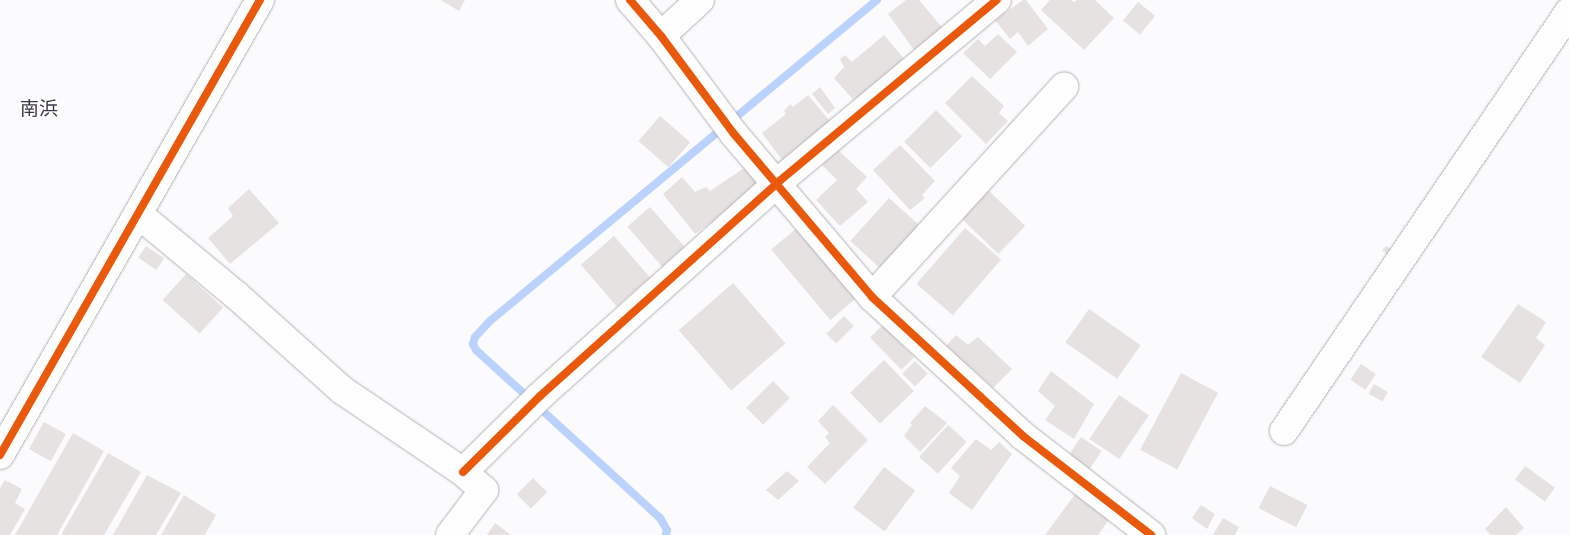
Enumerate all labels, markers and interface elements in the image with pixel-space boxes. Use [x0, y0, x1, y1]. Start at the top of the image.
district label: 南浜 [20, 98, 58, 120]

